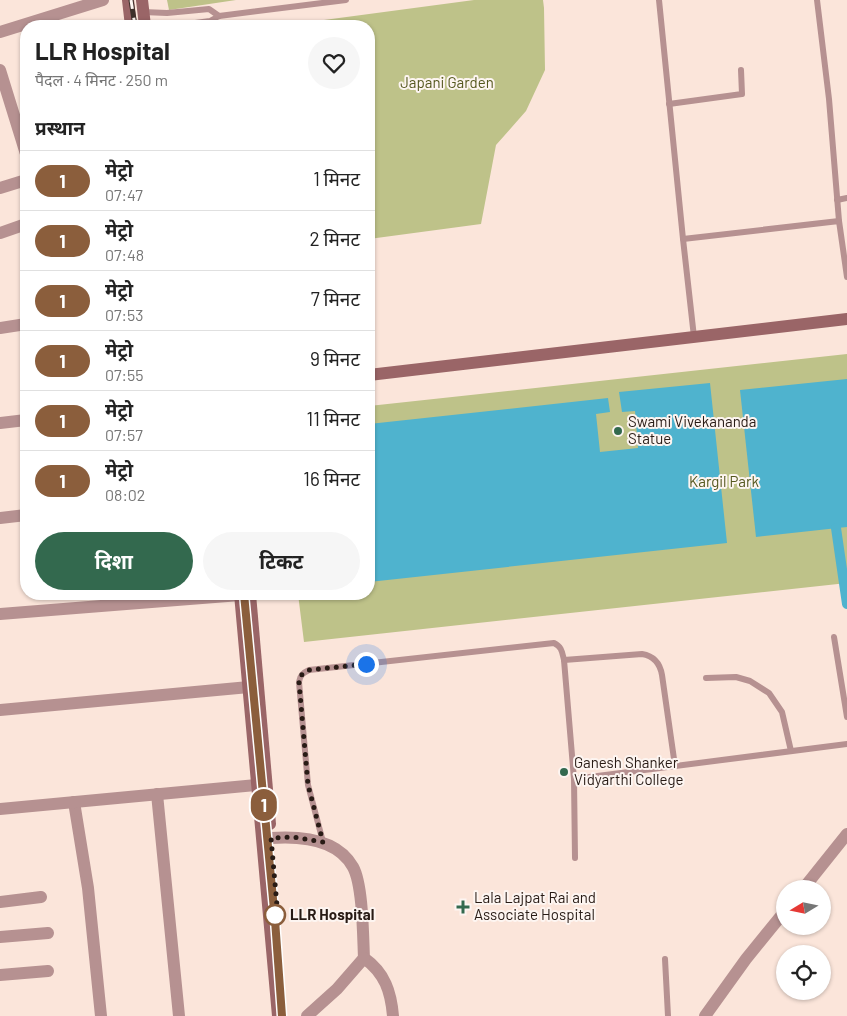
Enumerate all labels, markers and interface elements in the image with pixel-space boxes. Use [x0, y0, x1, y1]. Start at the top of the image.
text: LLR Hospital [35, 36, 170, 65]
button: heart [308, 37, 360, 89]
text: पैदल · 4 मिनट · 250 m [35, 70, 168, 89]
park label: Japani Garden [400, 73, 494, 91]
text: प्रस्थान [35, 116, 85, 139]
text: मेट्रो [105, 158, 133, 181]
text: 1 मिनट [313, 167, 360, 190]
text: 1 [59, 170, 66, 192]
text: 07:47 [105, 185, 143, 204]
text: मेट्रो [105, 218, 133, 241]
text: 2 मिनट [310, 227, 360, 250]
text: 1 [59, 230, 66, 252]
text: 07:48 [105, 245, 144, 264]
text: मेट्रो [105, 278, 133, 301]
text: 7 मिनट [311, 287, 360, 310]
text: 1 [59, 290, 66, 312]
text: 07:53 [105, 305, 144, 324]
text: मेट्रो [105, 338, 133, 361]
text: 9 मिनट [310, 347, 360, 370]
text: 1 [59, 350, 66, 372]
text: 07:55 [105, 365, 143, 384]
text: मेट्रो [105, 398, 133, 421]
text: 11 मिनट [306, 407, 360, 430]
text: 1 [59, 410, 66, 432]
place label: Swami Vivekananda Statue [628, 412, 756, 447]
text: 07:57 [105, 425, 143, 444]
marker: Swami Vivekananda Statue [612, 425, 624, 437]
text: मेट्रो [105, 458, 133, 481]
text: 16 मिनट [303, 467, 360, 490]
text: 1 [59, 470, 66, 492]
park label: Kargil Park [689, 472, 759, 490]
text: 08:02 [105, 485, 145, 504]
button: दिशा [35, 532, 193, 590]
button: टिकट [203, 532, 360, 590]
your location [354, 652, 379, 677]
place label: Ganesh Shanker Vidyarthi College [574, 753, 684, 788]
marker: Ganesh Shanker Vidyarthi College [558, 766, 570, 778]
line badge: 1 [248, 789, 280, 821]
text: 1 [261, 794, 267, 816]
north arrow [776, 880, 831, 935]
map controls [776, 880, 831, 1000]
place label: Lala Lajpat Rai and Associate Hospital [474, 888, 596, 923]
marker: Lala Lajpat Rai and Associate Hospital [456, 900, 470, 914]
marker: LLR Hospital [264, 904, 286, 926]
place label: LLR Hospital [290, 905, 374, 923]
button: locate [776, 945, 831, 1000]

